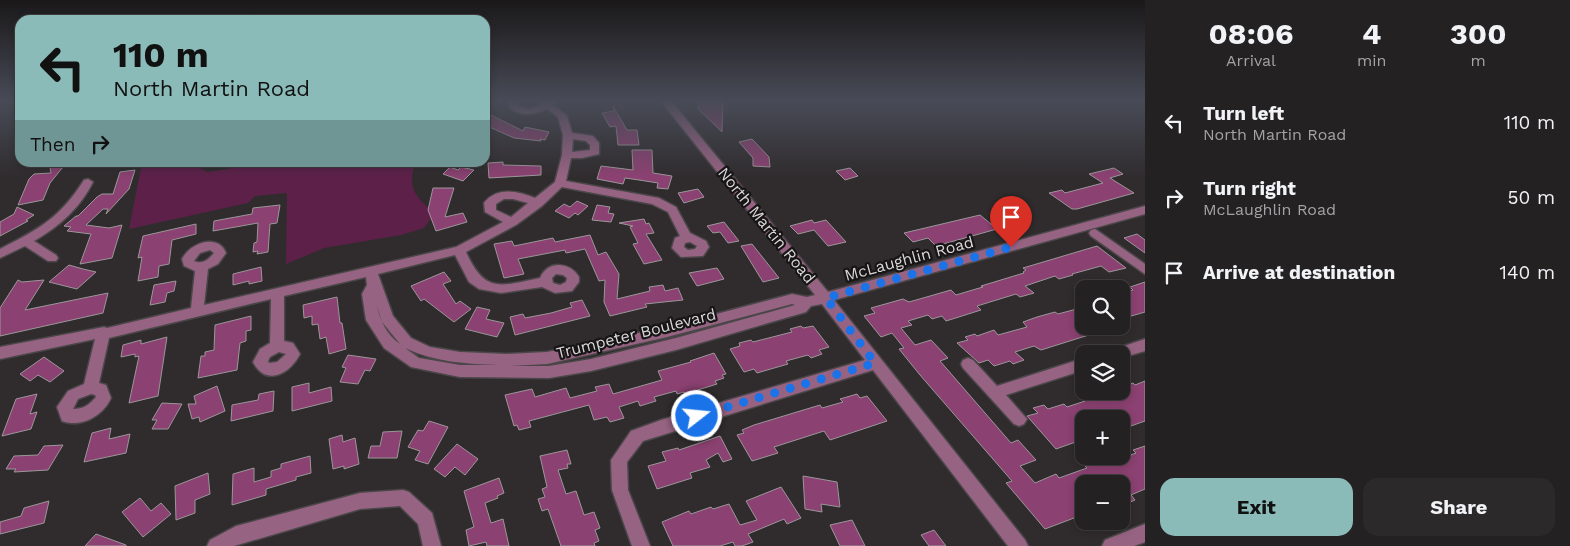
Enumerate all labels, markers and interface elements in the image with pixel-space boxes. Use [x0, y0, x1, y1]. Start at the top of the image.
text: 08:06 [1209, 16, 1294, 51]
text: 4 [1362, 16, 1381, 51]
text: 300 [1450, 16, 1506, 51]
text: 110 m [113, 34, 209, 76]
icon: left [30, 35, 95, 100]
text: Arrival [1226, 51, 1276, 70]
text: min [1357, 51, 1386, 70]
text: m [1471, 51, 1486, 70]
text: North Martin Road [113, 76, 310, 101]
text: Turn left [1203, 102, 1284, 125]
icon: left [1160, 109, 1188, 137]
text: 110 m [1504, 111, 1555, 134]
text: North Martin Road [1203, 125, 1346, 144]
icon: right [86, 130, 114, 158]
text: Then [30, 133, 76, 156]
street label: North Martin Road [714, 164, 819, 287]
text: Turn right [1203, 177, 1296, 200]
icon: right [1160, 184, 1188, 212]
text: 50 m [1508, 186, 1555, 209]
pin [990, 196, 1032, 247]
text: McLaughlin Road [1203, 200, 1336, 219]
icon: arrive [997, 203, 1025, 231]
street label: McLaughlin Road [842, 232, 976, 285]
icon: arrive [1160, 259, 1188, 287]
text: Arrive at destination [1203, 261, 1395, 284]
text: 140 m [1500, 261, 1555, 284]
map controls [1075, 280, 1130, 530]
button: search [1075, 280, 1130, 335]
street label: Trumpeter Boulevard [554, 304, 718, 363]
button: layers [1075, 345, 1130, 400]
position arrow [670, 389, 722, 441]
button: + [1075, 410, 1130, 465]
button: − [1075, 475, 1130, 530]
button: Exit [1160, 478, 1353, 536]
button: Share [1363, 478, 1555, 536]

